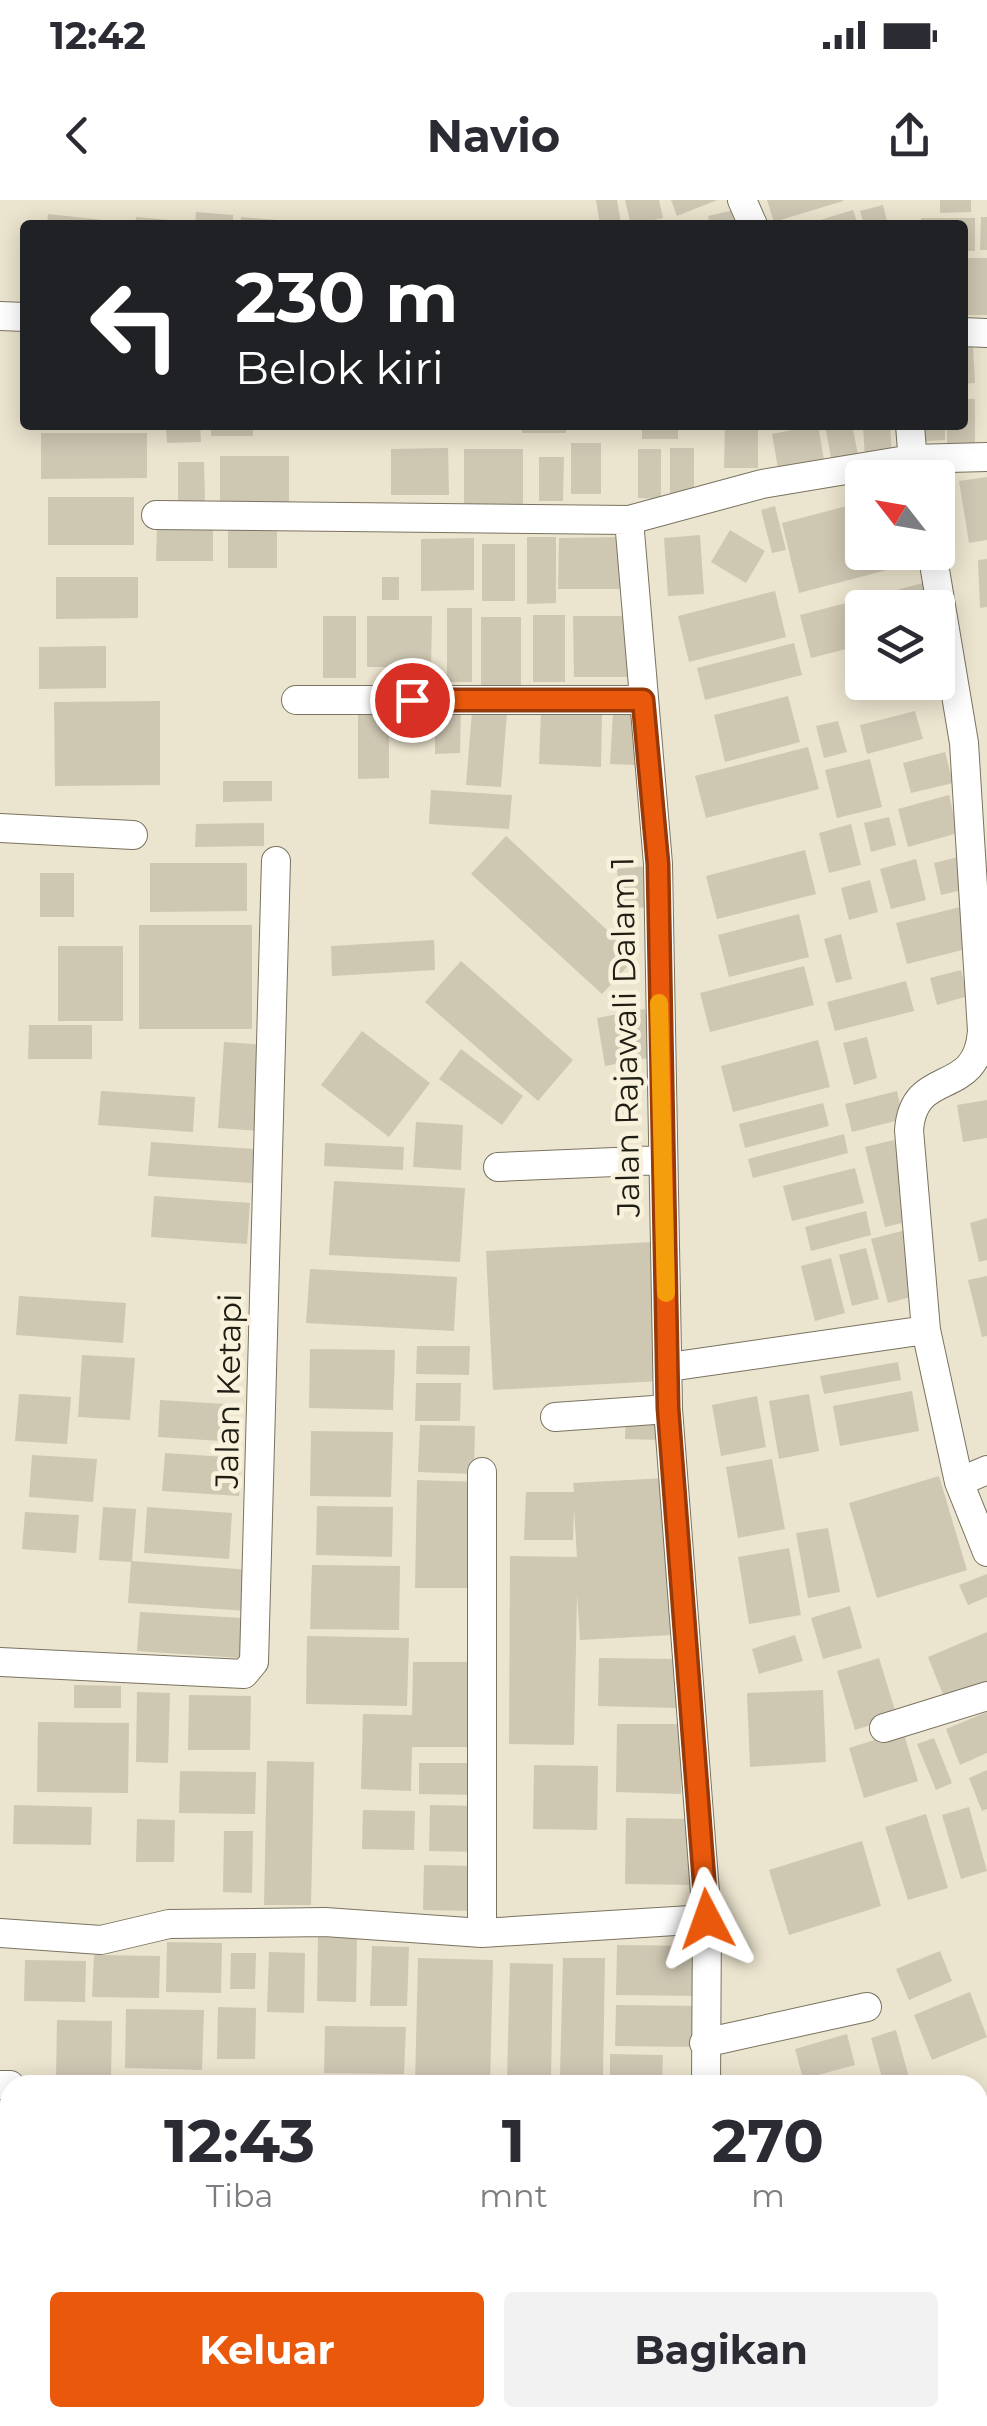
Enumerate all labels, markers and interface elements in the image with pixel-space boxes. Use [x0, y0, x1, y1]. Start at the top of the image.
text: 12:42 [50, 12, 146, 59]
icon: back [50, 108, 105, 163]
text: Navio [427, 108, 560, 163]
icon: share [882, 108, 937, 163]
text: 230 m [235, 254, 459, 340]
icon: left [70, 260, 200, 390]
text: Belok kiri [235, 340, 444, 395]
north arrow [845, 460, 955, 570]
map controls [845, 460, 955, 700]
button: layers [845, 590, 955, 700]
pin [370, 658, 455, 743]
icon: arrive [385, 673, 440, 728]
street label: Jalan Rajawali Dalam 1 [602, 857, 648, 1218]
street label: Jalan Ketapi [207, 1293, 249, 1490]
position arrow [655, 1867, 759, 1971]
text: 12:43 [164, 2104, 315, 2177]
text: 1 [502, 2104, 525, 2177]
text: 270 [712, 2104, 824, 2177]
text: Tiba [206, 2176, 273, 2215]
text: mnt [479, 2176, 548, 2215]
text: m [751, 2176, 785, 2215]
button: Keluar [50, 2292, 484, 2407]
button: Bagikan [504, 2292, 938, 2407]

